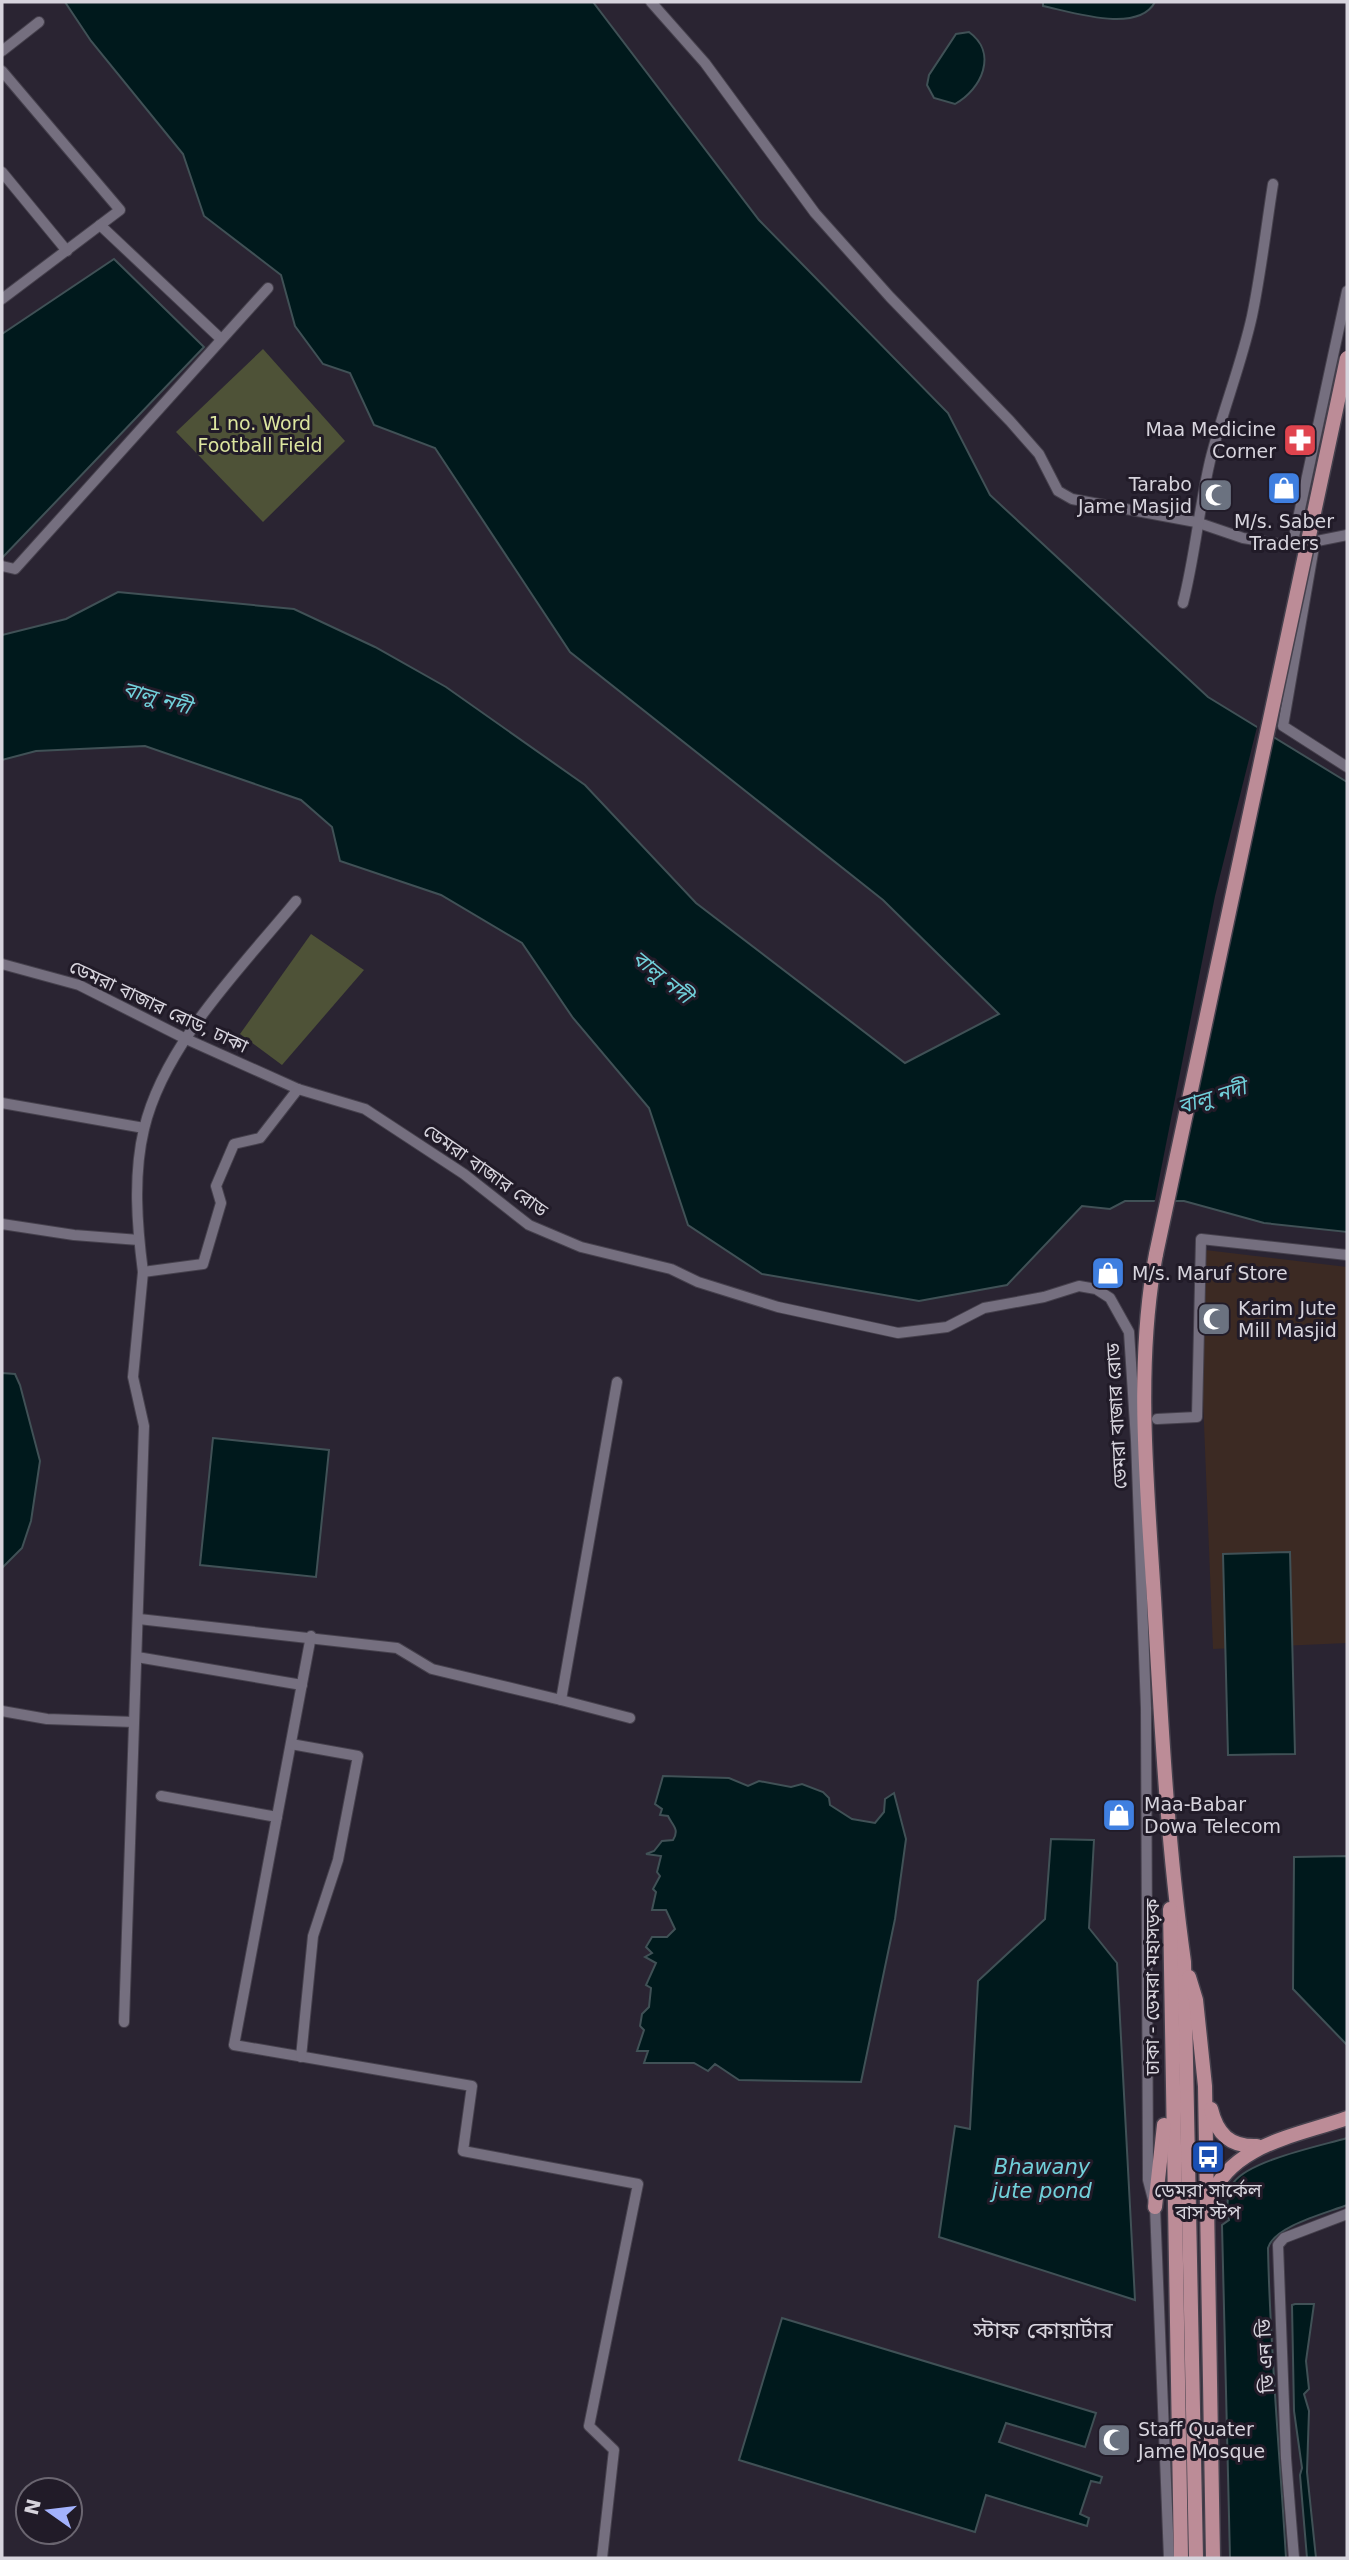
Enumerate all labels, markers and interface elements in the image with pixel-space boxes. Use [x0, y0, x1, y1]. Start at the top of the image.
park label: 1 no. Word Football Field [197, 412, 323, 456]
place label: Maa Medicine Corner [1145, 418, 1276, 462]
pharmacy icon: Maa Medicine Corner [1281, 421, 1319, 459]
shop icon: M/s. Saber Traders [1265, 469, 1303, 507]
place label: Tarabo Jame Masjid [1077, 473, 1192, 517]
mosque icon: Tarabo Jame Masjid [1197, 476, 1235, 514]
place label: M/s. Saber Traders [1234, 510, 1334, 554]
water label: বালু নদী [120, 676, 198, 720]
water label: বালু নদী [627, 945, 701, 1011]
street label: ডেমরা বাজার রোড, ঢাকা [66, 955, 253, 1057]
water label: বালু নদী [1175, 1073, 1253, 1119]
street label: ডেমরা বাজার রোড [420, 1119, 553, 1221]
shop icon: M/s. Maruf Store [1089, 1254, 1127, 1292]
place label: M/s. Maruf Store [1132, 1262, 1288, 1284]
place label: Karim Jute Mill Masjid [1238, 1297, 1337, 1341]
mosque icon: Karim Jute Mill Masjid [1195, 1300, 1233, 1338]
street label: ডেমরা বাজার রোড [1101, 1342, 1131, 1490]
place label: Maa-Babar Dowa Telecom [1144, 1793, 1281, 1837]
shop icon: Maa-Babar Dowa Telecom [1100, 1796, 1138, 1834]
street label: ঢাকা - ডেমরা মহাসড়ক [1141, 1898, 1163, 2076]
bus stop icon: ডেমরা সার্কেল বাস স্টপ [1189, 2138, 1227, 2176]
water label: Bhawany jute pond [989, 2155, 1093, 2203]
place label: ডেমরা সার্কেল বাস স্টপ [1154, 2179, 1263, 2223]
district label: স্টাফ কোয়ার্টার [972, 2317, 1113, 2343]
street label: ডি এন ডি [1252, 2318, 1278, 2395]
place label: Staff Quater Jame Mosque [1137, 2418, 1265, 2462]
mosque icon: Staff Quater Jame Mosque [1095, 2421, 1133, 2459]
north arrow [14, 2476, 84, 2546]
text: N [20, 2497, 45, 2517]

